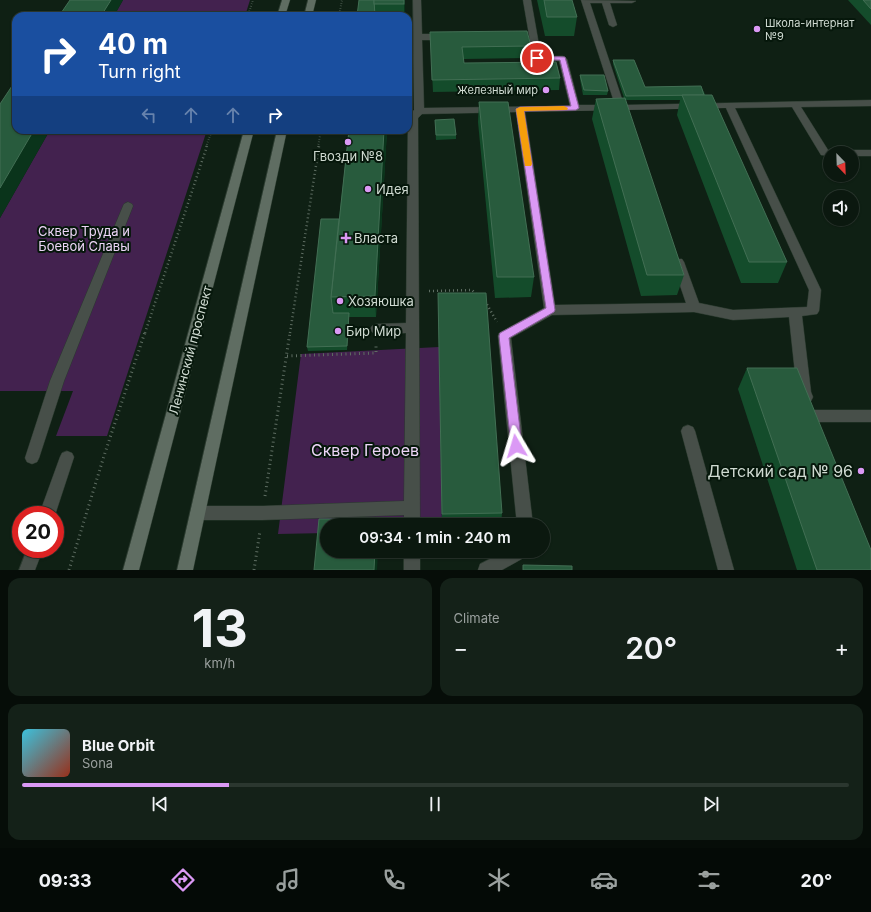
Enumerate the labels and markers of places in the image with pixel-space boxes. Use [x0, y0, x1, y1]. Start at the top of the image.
place label: Школа-интернат №9 [765, 16, 855, 43]
marker: Школа-интернат №9 [752, 24, 762, 34]
pin [520, 41, 554, 75]
place label: Железный мир [457, 83, 538, 97]
marker: Железный мир [541, 85, 551, 95]
marker: Гвозди №8 [343, 137, 353, 147]
place label: Гвозди №8 [313, 148, 383, 164]
place label: Идея [376, 181, 409, 197]
marker: Идея [363, 184, 373, 194]
place label: Власта [354, 230, 398, 246]
marker: Власта [341, 233, 351, 243]
place label: Хозяюшка [348, 293, 414, 309]
marker: Хозяюшка [335, 296, 345, 306]
place label: Бир Мир [346, 323, 401, 339]
marker: Бир Мир [333, 326, 343, 336]
place label: Детский сад № 96 [707, 461, 853, 481]
marker: Детский сад № 96 [856, 466, 866, 476]

